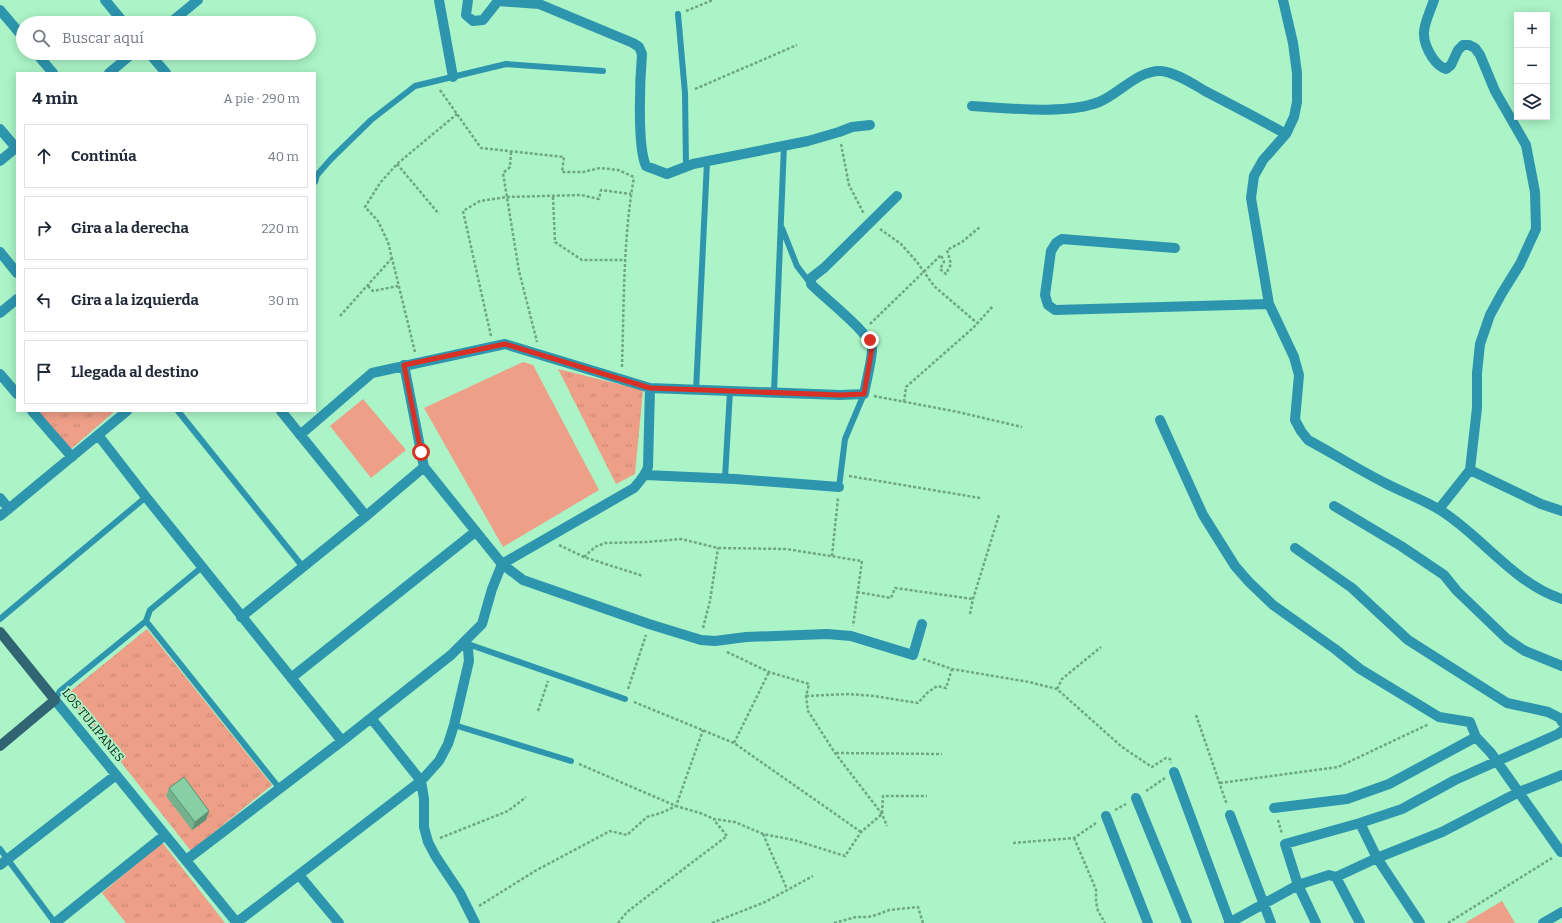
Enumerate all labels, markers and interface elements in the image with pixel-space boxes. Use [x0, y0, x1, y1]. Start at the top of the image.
map controls [1514, 12, 1550, 120]
button: + [1514, 12, 1550, 48]
search box [16, 16, 316, 60]
icon: search [30, 27, 52, 49]
text: Buscar aquí [62, 29, 144, 47]
button: − [1514, 48, 1550, 84]
button: layers [1514, 84, 1550, 120]
text: 4 min [32, 88, 78, 109]
text: A pie · 290 m [223, 91, 300, 106]
icon: ahead [33, 145, 55, 167]
text: Continúa [71, 147, 137, 165]
text: 40 m [268, 149, 299, 164]
icon: right [33, 217, 55, 239]
text: Gira a la derecha [71, 219, 189, 237]
text: 220 m [262, 221, 299, 236]
icon: left [33, 289, 55, 311]
text: Gira a la izquierda [71, 291, 199, 309]
text: 30 m [268, 293, 299, 308]
route end [861, 331, 879, 349]
icon: arrive [33, 361, 55, 383]
text: Llegada al destino [71, 363, 199, 381]
route start [412, 443, 430, 461]
street label: LOS TULIPANES [59, 686, 127, 764]

